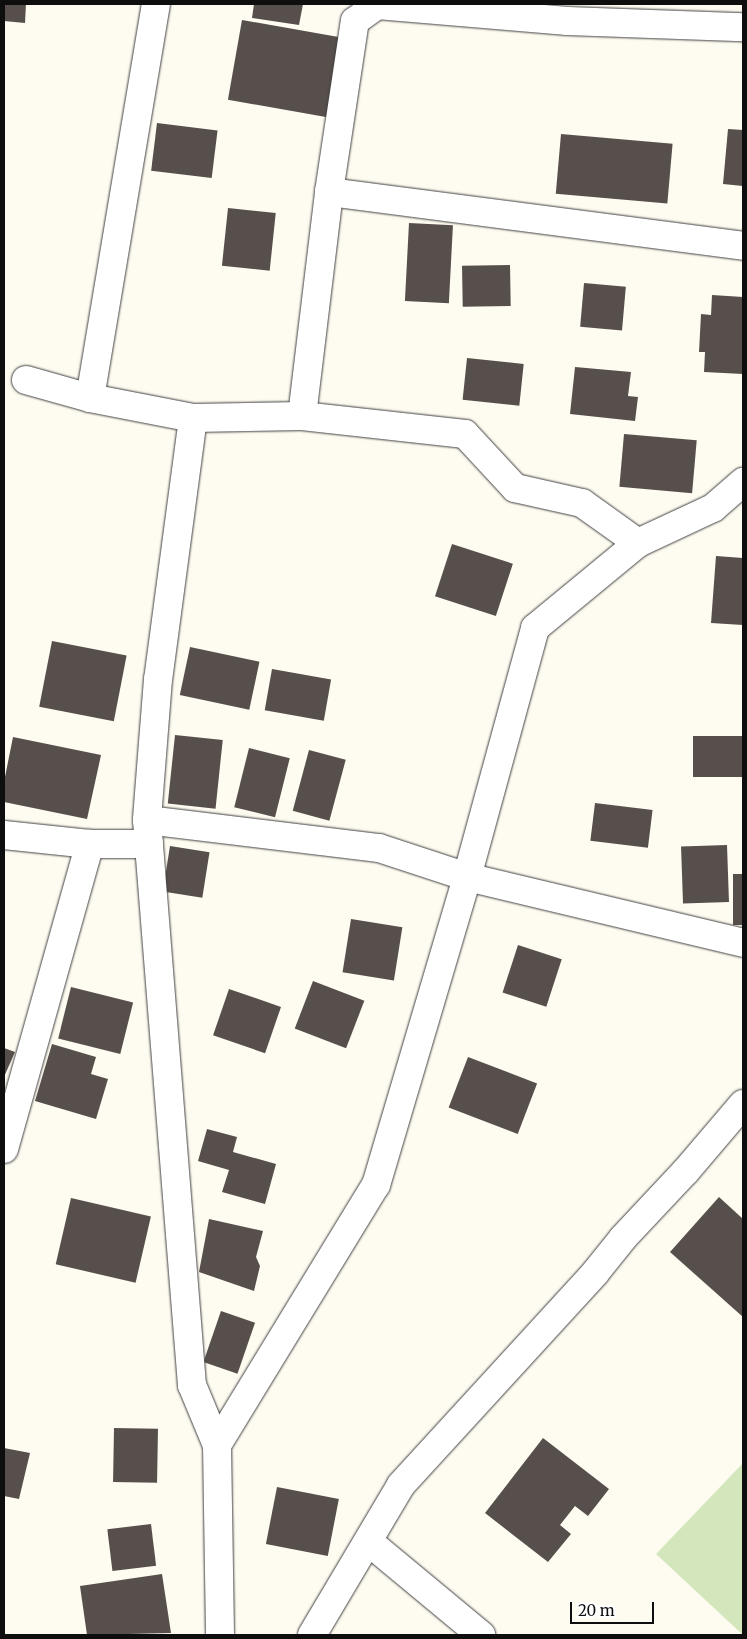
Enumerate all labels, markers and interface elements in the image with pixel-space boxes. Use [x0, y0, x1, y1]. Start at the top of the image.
scale bar [572, 1592, 656, 1624]
text: 20 m [578, 1601, 615, 1620]

